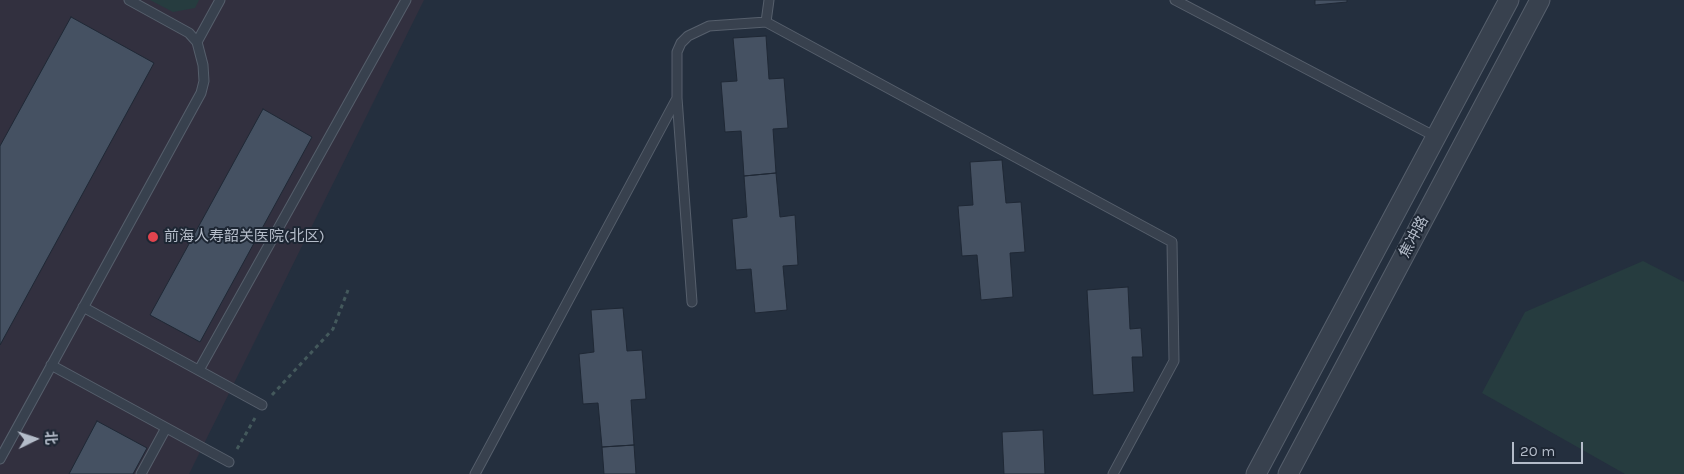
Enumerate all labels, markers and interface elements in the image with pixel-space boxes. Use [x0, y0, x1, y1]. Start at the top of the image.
street label: 焦冲路 [1395, 213, 1433, 261]
place label: 前海人寿韶关医院(北区) [164, 228, 325, 246]
marker: 前海人寿韶关医院(北区) [146, 230, 160, 244]
north arrow [10, 414, 60, 464]
text: 北 [41, 430, 59, 445]
scale bar [1514, 432, 1585, 464]
text: 20 m [1520, 442, 1555, 460]

